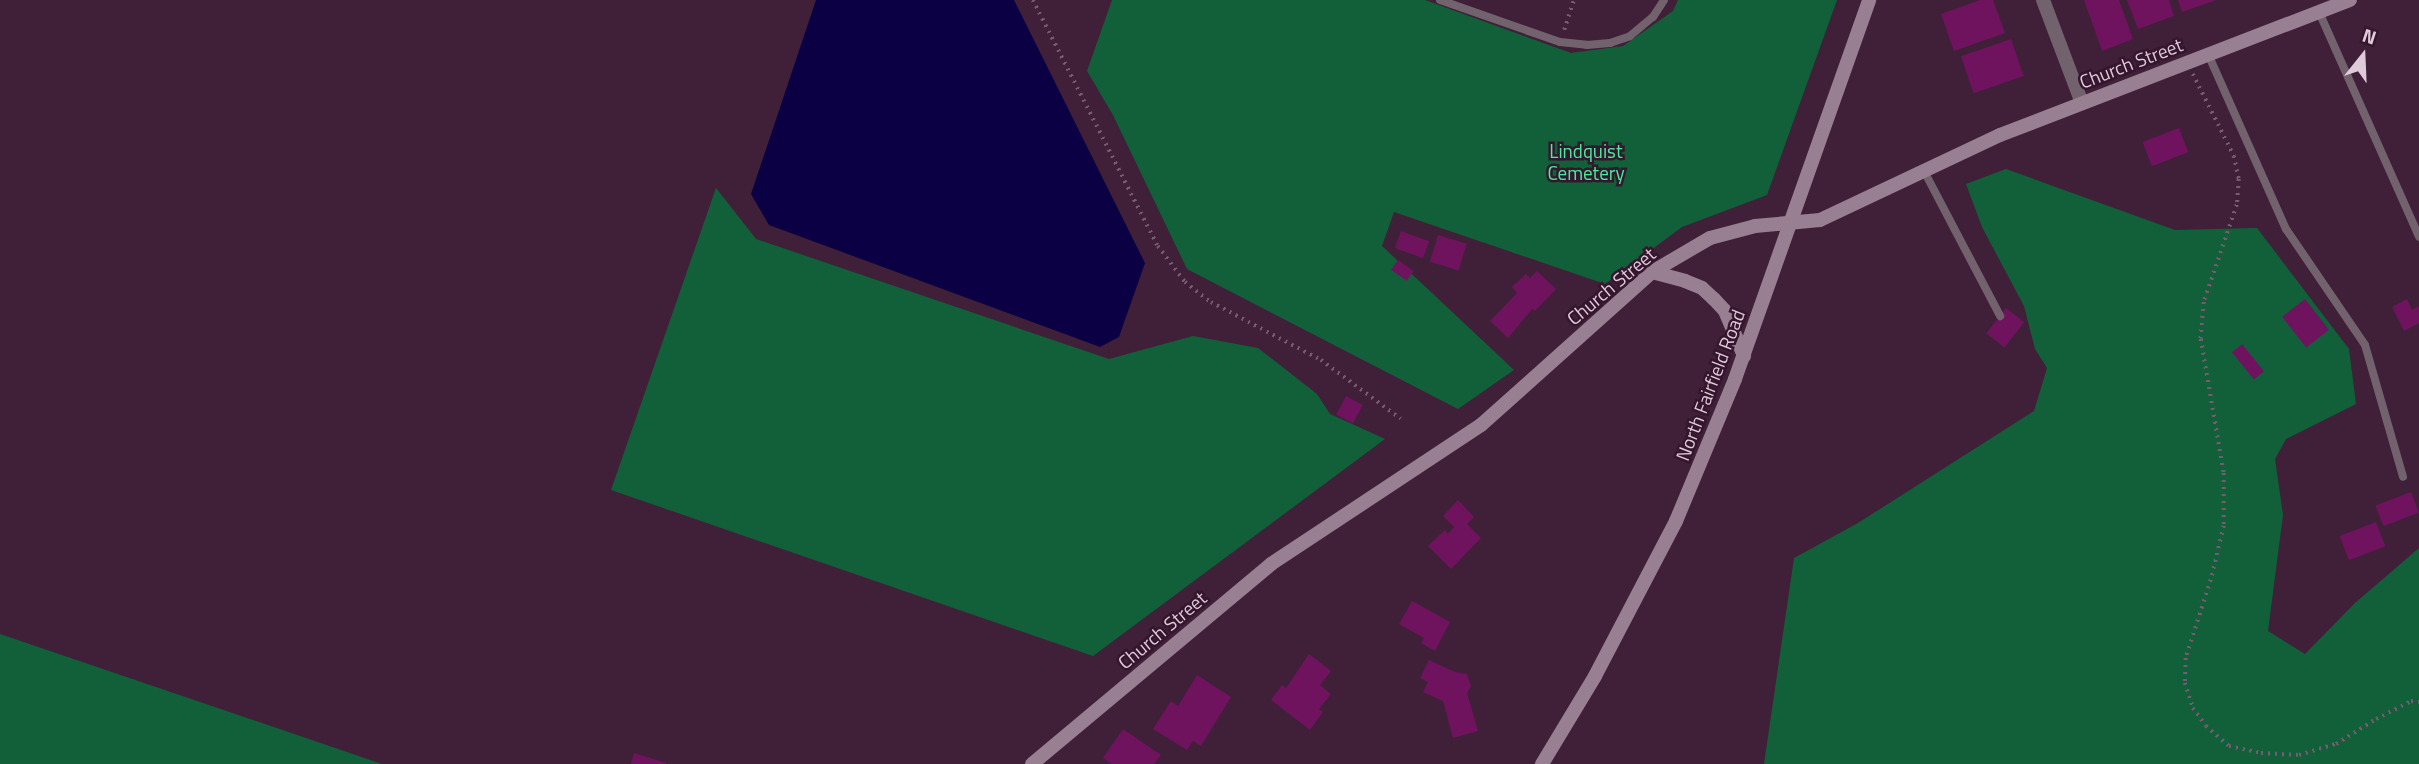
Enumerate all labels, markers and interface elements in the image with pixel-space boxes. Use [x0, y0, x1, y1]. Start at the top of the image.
text: N [2359, 20, 2380, 51]
north arrow [2328, 21, 2398, 91]
street label: Church Street [2076, 33, 2186, 93]
park label: Lindquist Cemetery [1547, 140, 1625, 184]
street label: Church Street [1562, 242, 1660, 330]
street label: North Fairfield Road [1671, 306, 1749, 464]
street label: Church Street [1113, 586, 1211, 674]

